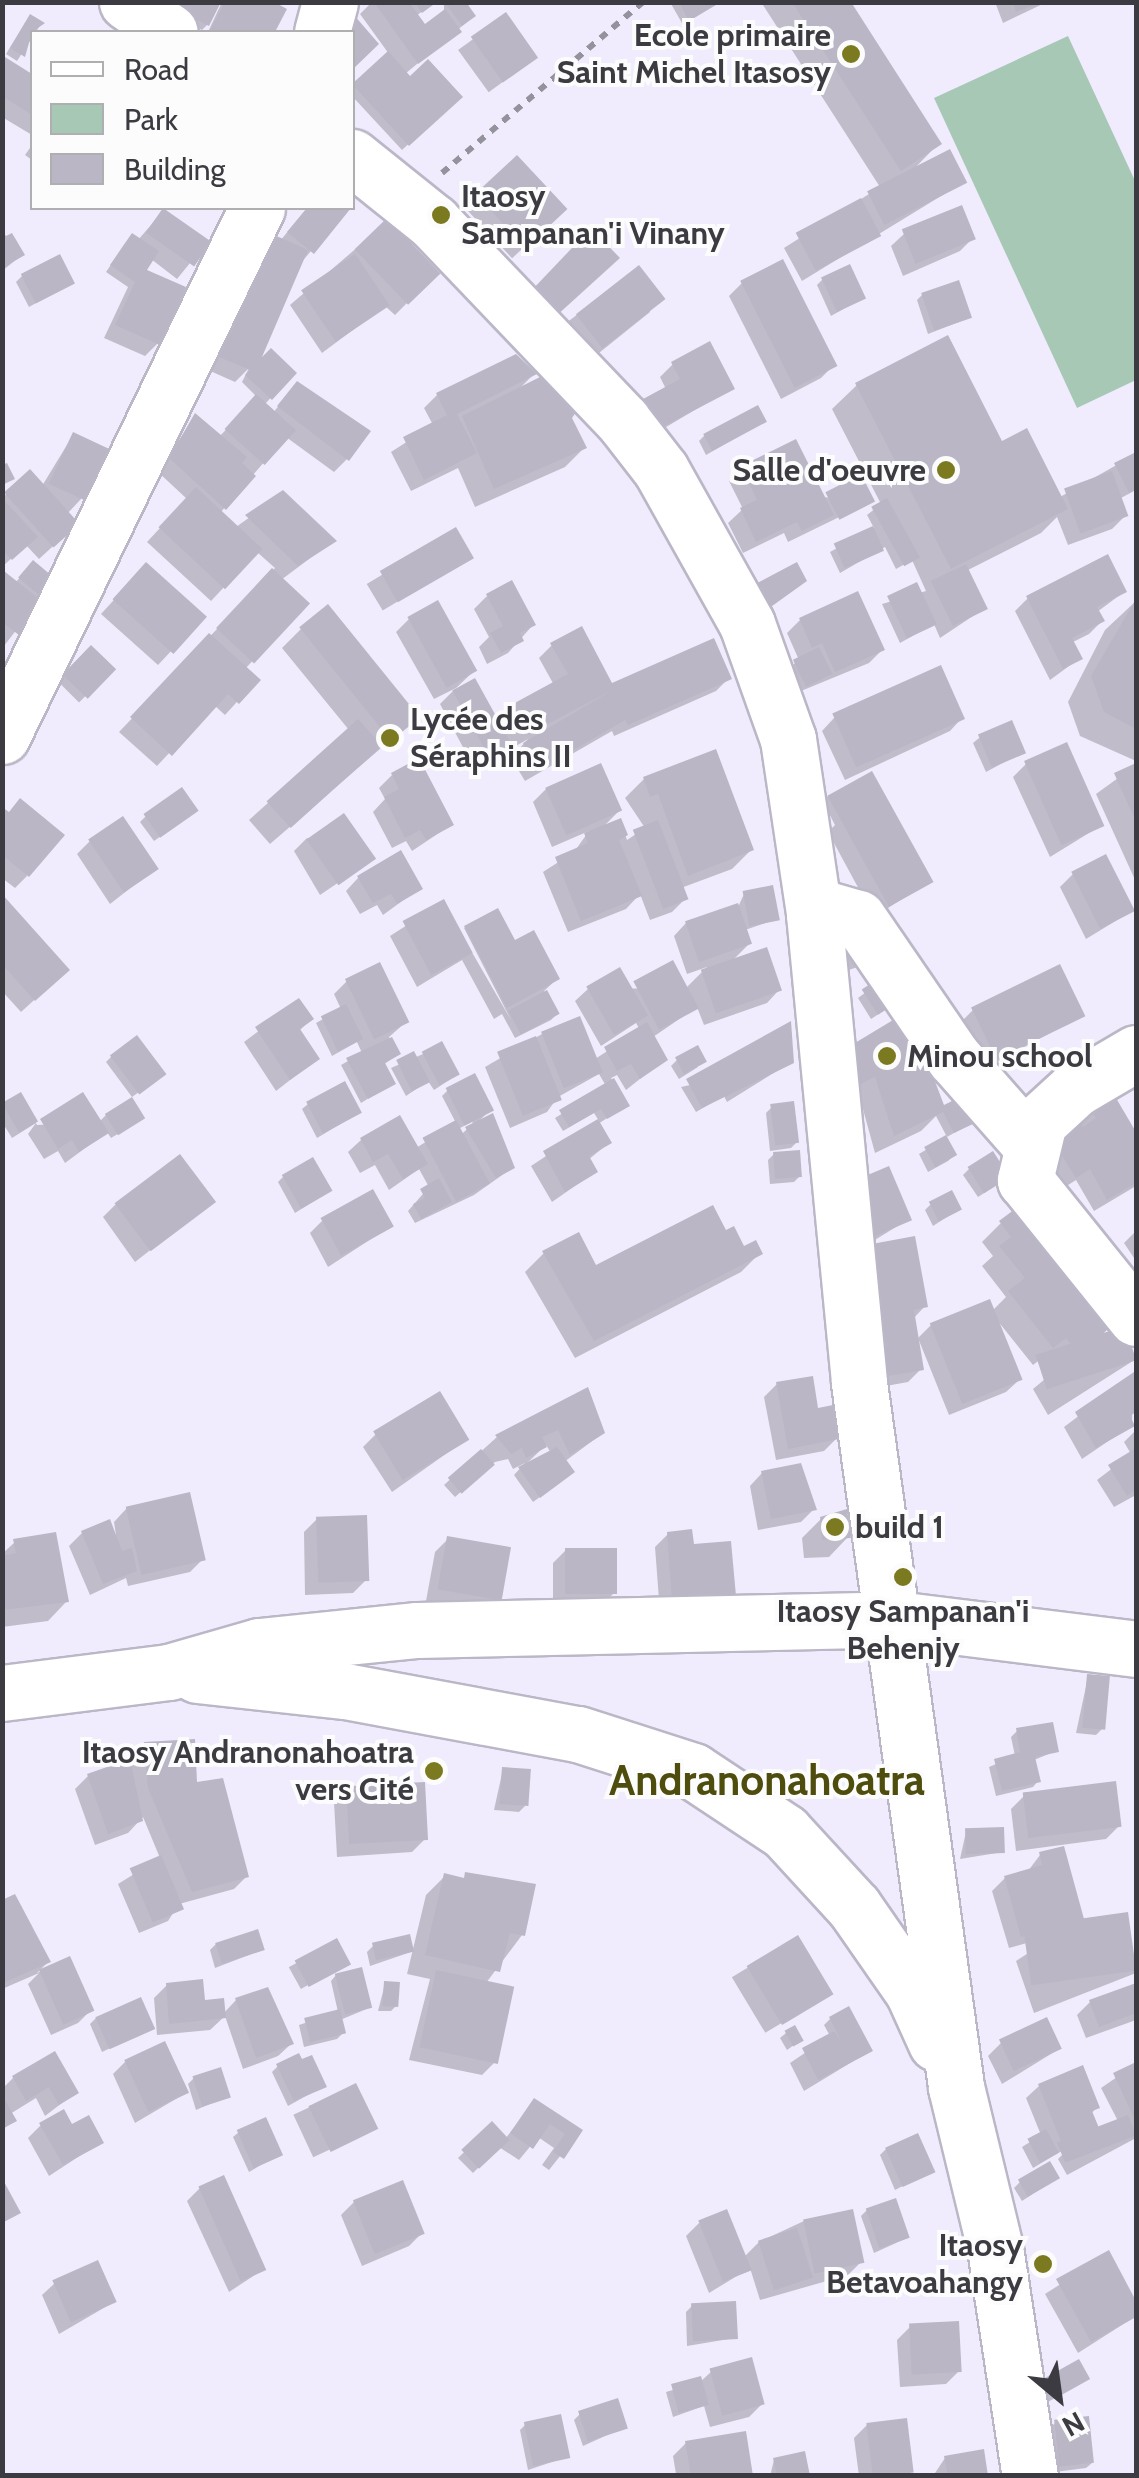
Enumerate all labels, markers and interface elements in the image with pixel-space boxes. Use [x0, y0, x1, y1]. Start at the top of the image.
place label: Ecole primaire Saint Michel Itasosy [557, 17, 831, 92]
legend [30, 30, 355, 210]
marker: Ecole primaire Saint Michel Itasosy [840, 43, 862, 65]
text: Road [124, 51, 189, 88]
text: Park [124, 101, 178, 138]
text: Building [124, 151, 226, 188]
place label: Itaosy Sampanan'i Vinany [461, 178, 725, 253]
marker: Itaosy Sampanan'i Vinany [430, 204, 452, 226]
place label: Salle d'oeuvre [733, 451, 926, 489]
marker: Salle d'oeuvre [935, 459, 957, 481]
place label: Lycée des Séraphins II [410, 701, 571, 776]
marker: Lycée des Séraphins II [379, 727, 401, 749]
place label: Minou school [907, 1037, 1092, 1075]
marker: Minou school [876, 1045, 898, 1067]
place label: build 1 [855, 1508, 944, 1546]
marker: build 1 [824, 1516, 846, 1538]
marker: Itaosy Sampanan'i Behenjy [892, 1566, 914, 1588]
place label: Itaosy Sampanan'i Behenjy [776, 1593, 1030, 1668]
place label: Itaosy Andranonahoatra vers Cité [82, 1734, 414, 1809]
district label: Andranonahoatra [609, 1755, 925, 1805]
marker: Itaosy Andranonahoatra vers Cité [423, 1760, 445, 1782]
place label: Itaosy Betavoahangy [826, 2227, 1023, 2302]
marker: Itaosy Betavoahangy [1032, 2253, 1054, 2275]
north arrow [1009, 2348, 1109, 2448]
text: N [1057, 2405, 1090, 2444]

